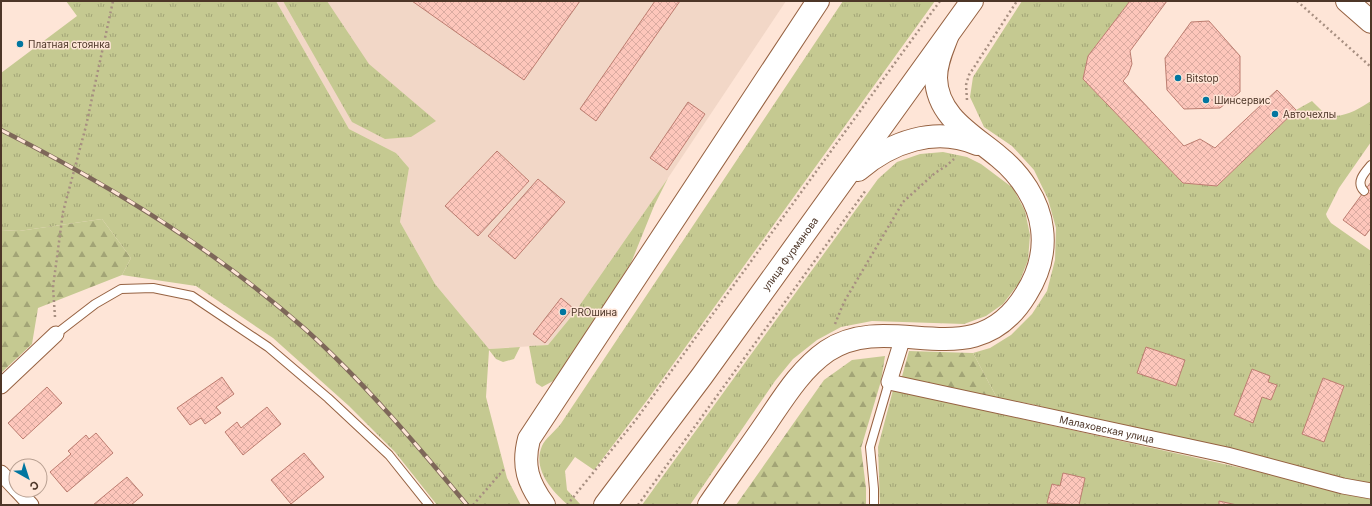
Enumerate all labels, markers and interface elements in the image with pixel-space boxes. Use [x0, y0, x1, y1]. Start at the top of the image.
place label: Платная стоянка [28, 38, 110, 50]
marker: Платная стоянка [15, 39, 25, 49]
place label: Bitstop [1186, 72, 1219, 84]
marker: Bitstop [1173, 73, 1183, 83]
place label: Шинсервис [1214, 94, 1271, 106]
marker: Шинсервис [1201, 95, 1211, 105]
place label: Авточехлы [1283, 108, 1336, 120]
marker: Авточехлы [1270, 109, 1280, 119]
street label: улица Фурманова [759, 215, 821, 293]
place label: PROшина [571, 306, 617, 318]
marker: PROшина [558, 307, 568, 317]
street label: Малаховская улица [1058, 413, 1155, 445]
north arrow [8, 458, 48, 498]
text: С [27, 478, 42, 494]

